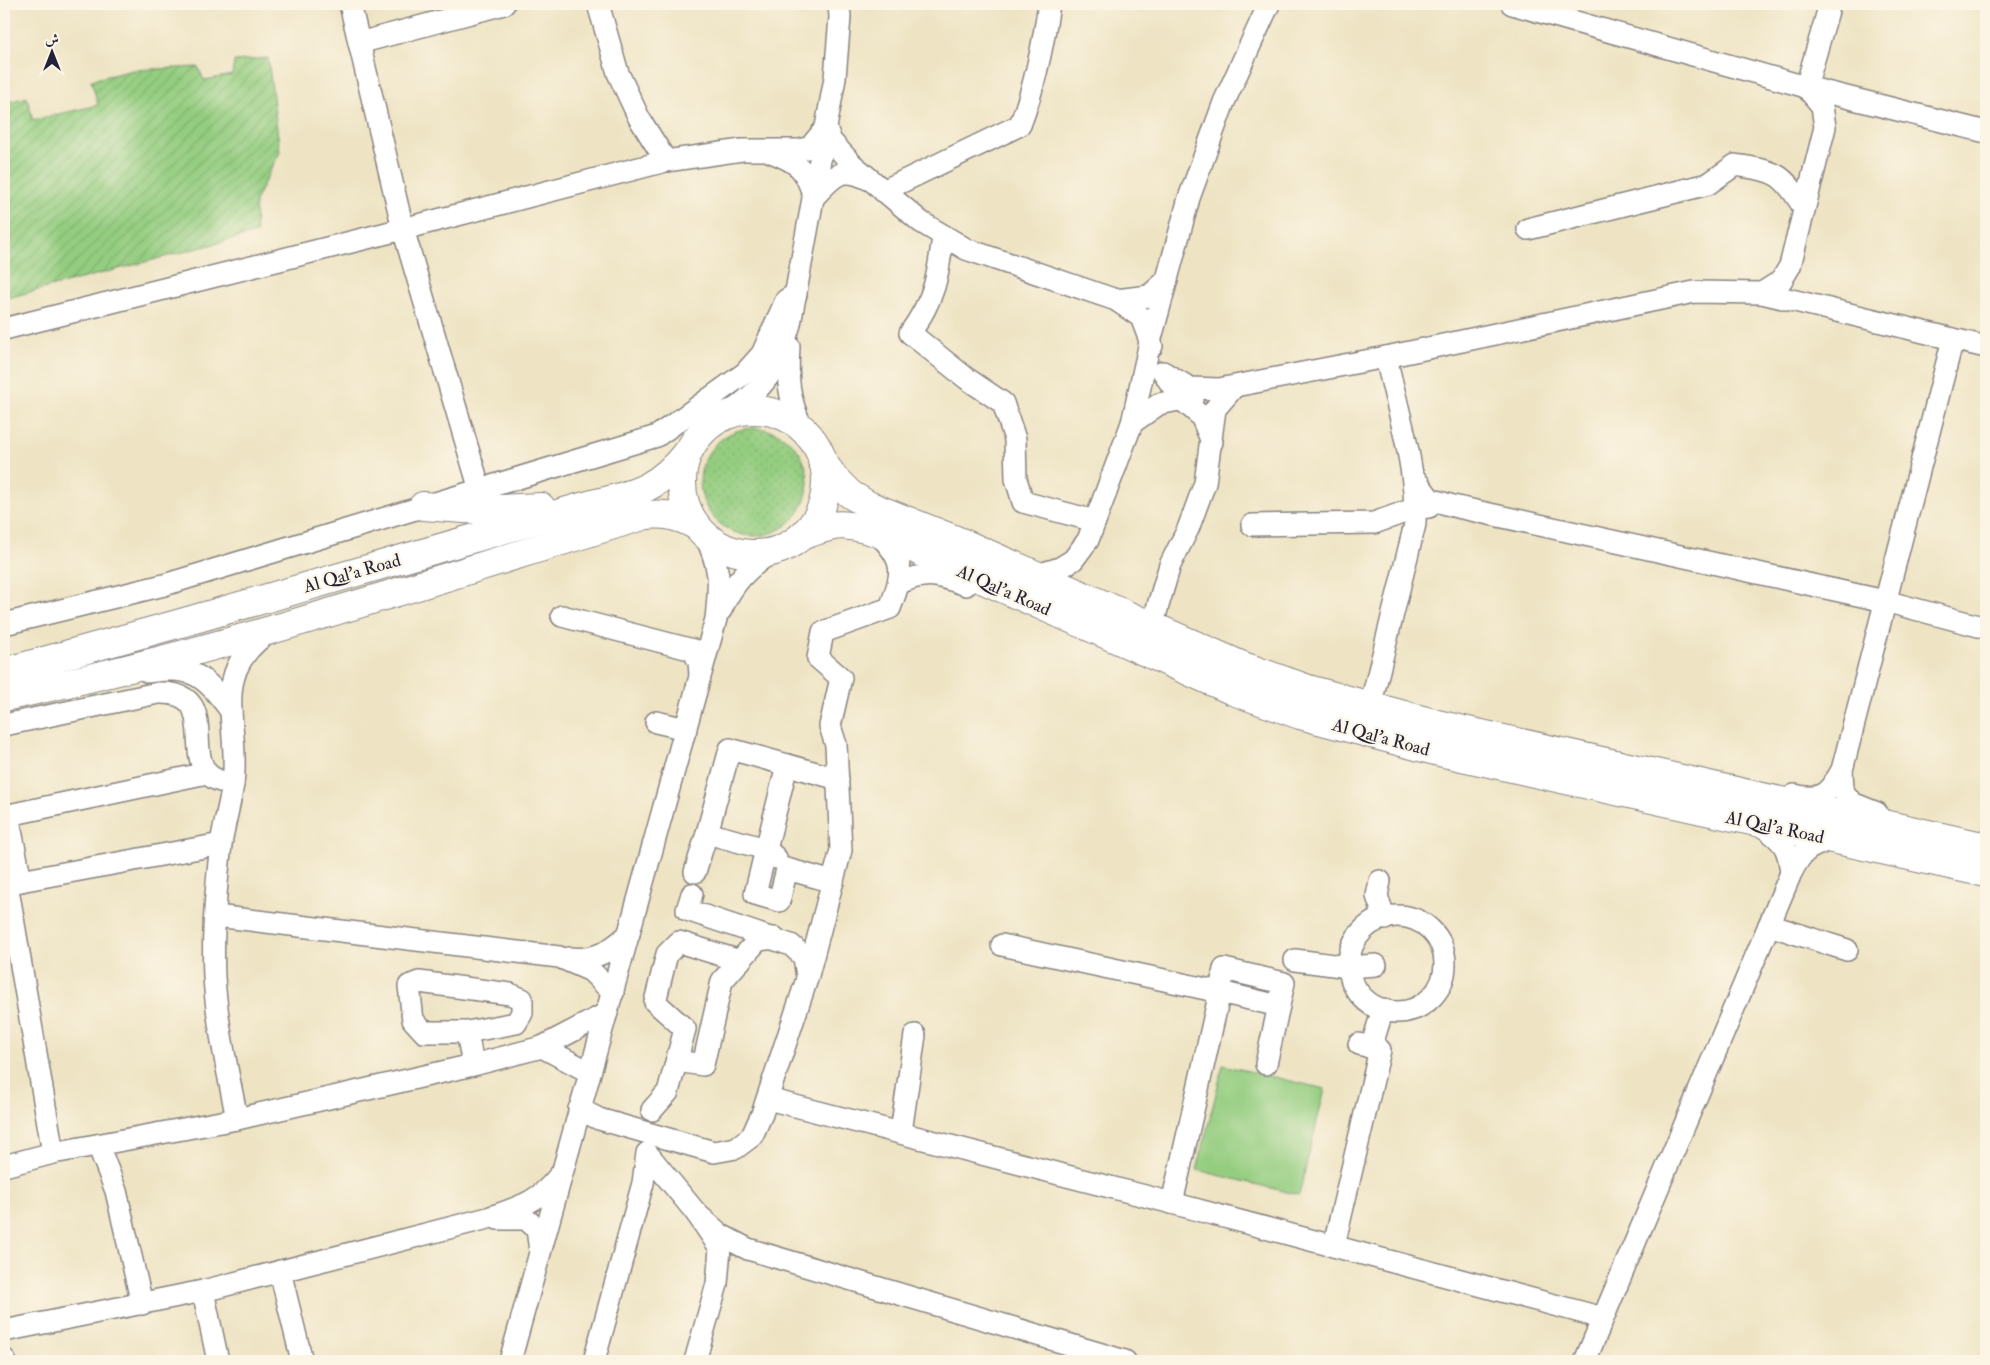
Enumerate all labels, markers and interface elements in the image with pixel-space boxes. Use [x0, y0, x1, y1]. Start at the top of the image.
north arrow [28, 28, 78, 78]
text: ش [45, 31, 59, 48]
street label: Al Qal'a Road [300, 549, 404, 599]
street label: Al Qal'a Road [953, 559, 1054, 621]
street label: Al Qal'a Road [1329, 713, 1432, 762]
street label: Al Qal'a Road [1723, 806, 1826, 849]

